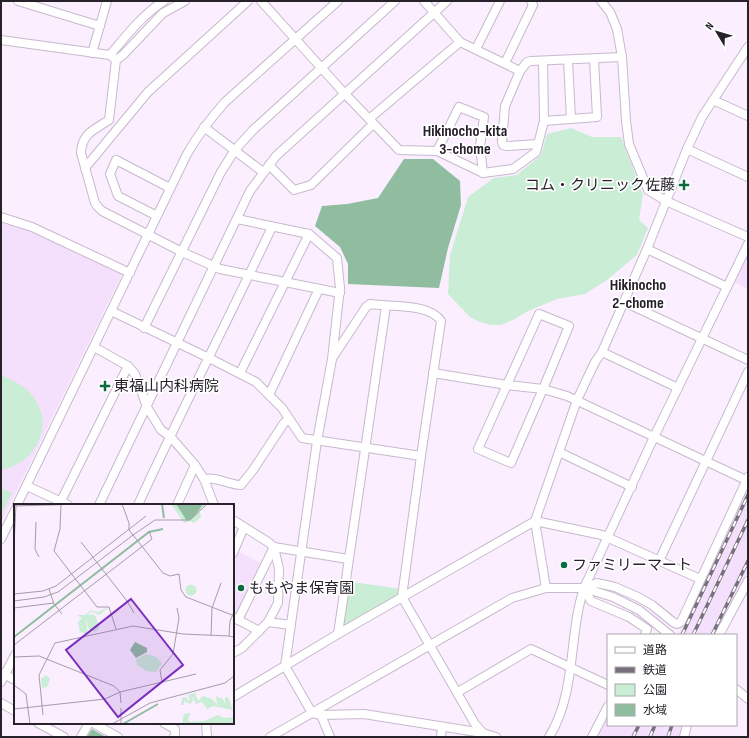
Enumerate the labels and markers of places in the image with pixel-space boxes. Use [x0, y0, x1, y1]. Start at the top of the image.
place label: コム・クリニック佐藤 [525, 176, 675, 195]
marker: コム・クリニック佐藤 [678, 179, 690, 191]
place label: 東福山内科病院 [114, 377, 219, 396]
marker: 東福山内科病院 [99, 380, 111, 392]
place label: ファミリーマート [572, 556, 692, 575]
marker: ファミリーマート [559, 560, 569, 570]
place label: ももやま保育園 [249, 579, 354, 598]
marker: ももやま保育園 [236, 583, 246, 593]

